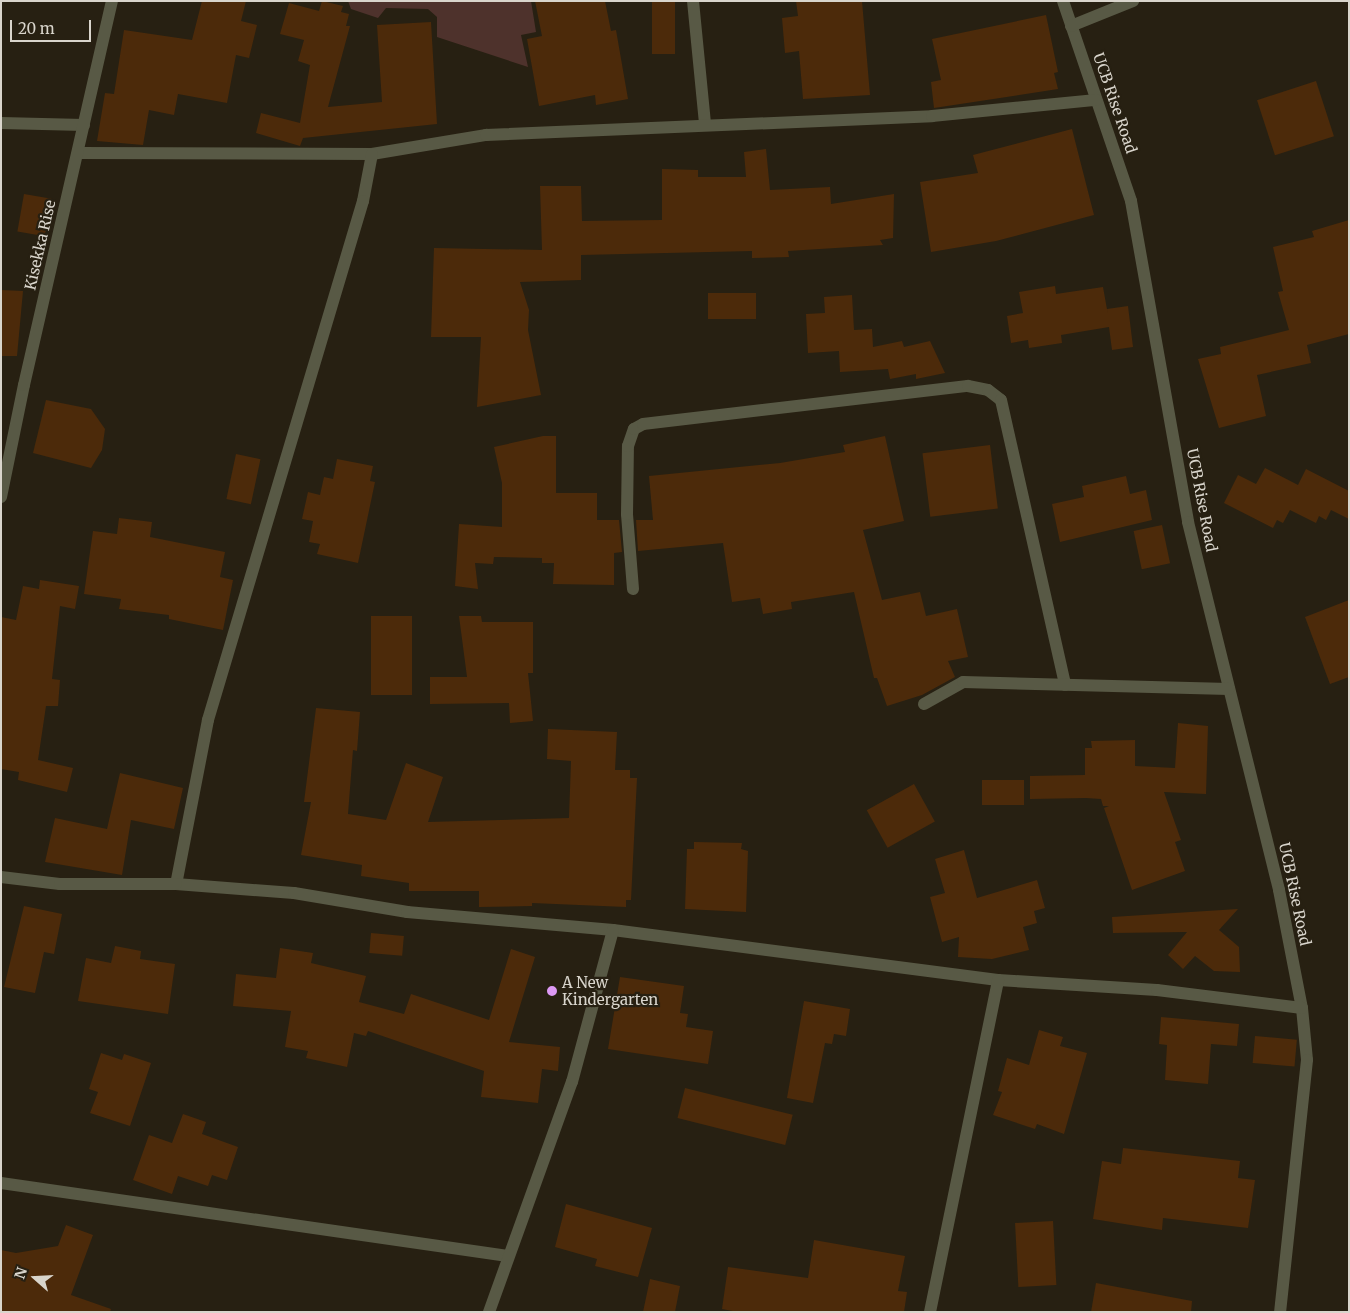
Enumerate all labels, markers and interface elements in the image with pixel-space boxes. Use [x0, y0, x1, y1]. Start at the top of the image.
scale bar [12, 10, 94, 42]
text: 20 m [18, 19, 55, 38]
street label: UCB Rise Road [1089, 50, 1141, 156]
street label: Kisekka Rise [21, 198, 59, 292]
street label: UCB Rise Road [1183, 447, 1221, 553]
street label: UCB Rise Road [1275, 841, 1315, 947]
place label: A New Kindergarten [562, 973, 658, 1008]
marker: A New Kindergarten [546, 985, 558, 997]
north arrow [10, 1253, 60, 1303]
text: N [11, 1265, 31, 1281]

